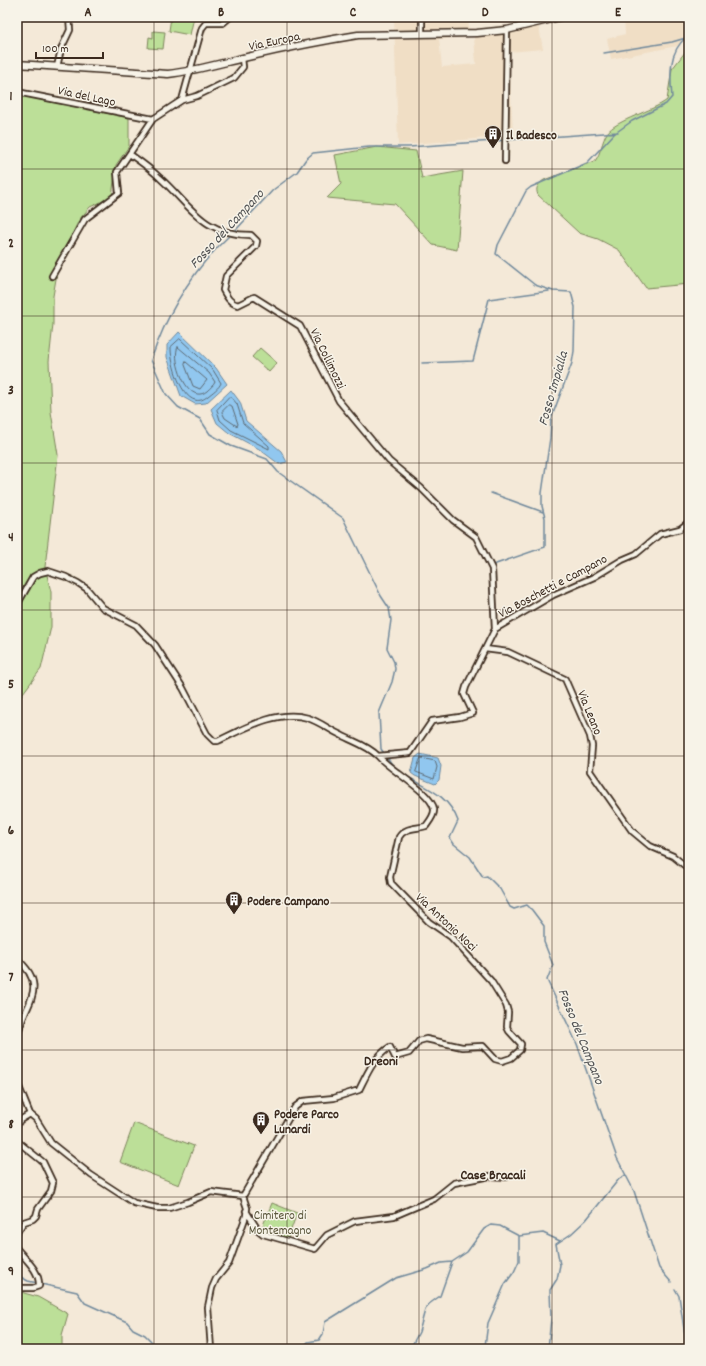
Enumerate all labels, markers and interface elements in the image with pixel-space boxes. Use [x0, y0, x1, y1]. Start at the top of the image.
text: A [84, 4, 92, 23]
text: B [218, 4, 224, 23]
text: C [350, 4, 357, 23]
text: D [482, 4, 489, 23]
text: E [615, 4, 622, 23]
street label: Via Europa [247, 28, 303, 57]
scale bar [36, 34, 103, 60]
text: 100 m [42, 41, 69, 58]
street label: Via del Lago [56, 82, 117, 113]
text: 1 [10, 88, 13, 107]
building icon: Il Badesco [483, 124, 503, 149]
place label: Il Badesco [506, 127, 557, 146]
water label: Fosso del Campano [185, 185, 270, 273]
text: 2 [8, 235, 14, 254]
street label: Via Collimozzi [304, 326, 350, 393]
water label: Fosso Impialla [534, 348, 574, 428]
text: 3 [8, 382, 14, 401]
text: 4 [8, 529, 14, 548]
street label: Via Boschetti e Campano [495, 550, 611, 624]
text: 5 [8, 676, 14, 695]
street label: Via Leano [571, 688, 606, 738]
text: 6 [8, 822, 15, 841]
street label: Via Antonio Noci [410, 889, 481, 957]
building icon: Podere Campano [224, 890, 244, 915]
place label: Podere Campano [247, 893, 330, 912]
text: 7 [9, 969, 14, 988]
water label: Fosso del Campano [552, 986, 609, 1088]
district label: Dreoni [364, 1052, 398, 1072]
place label: Podere Parco Lunardi [274, 1106, 339, 1140]
building icon: Podere Parco Lunardi [251, 1110, 271, 1135]
text: 8 [8, 1116, 14, 1135]
district label: Case Bracali [460, 1166, 526, 1186]
park label: Cimitero di Montemagno [249, 1207, 311, 1241]
text: 9 [8, 1263, 14, 1282]

